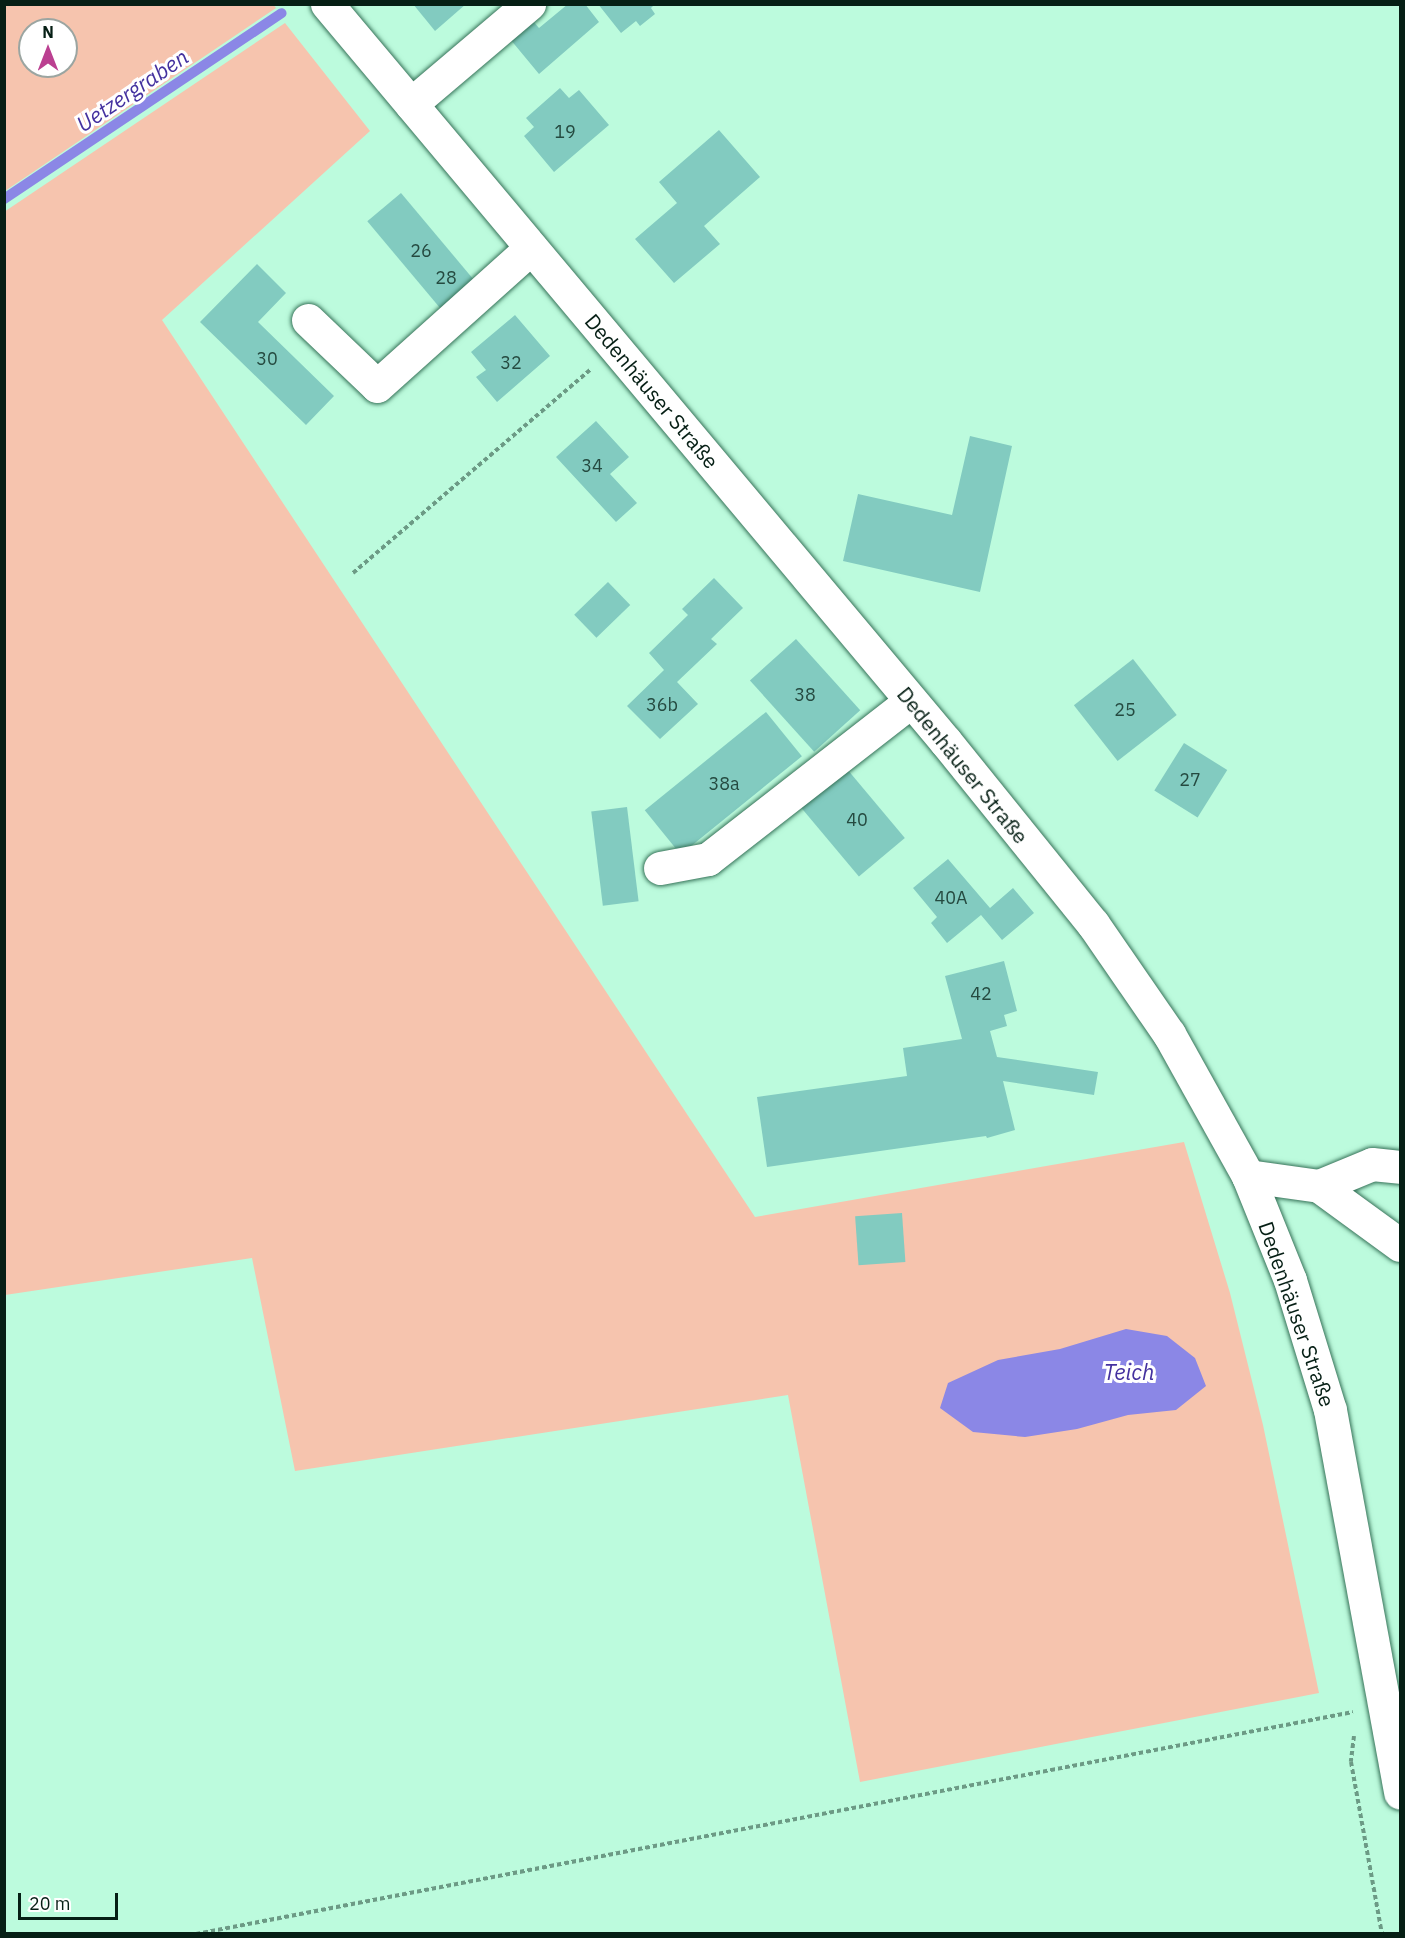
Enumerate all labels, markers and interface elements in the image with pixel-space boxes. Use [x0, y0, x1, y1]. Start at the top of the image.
north arrow [18, 18, 78, 78]
text: N [42, 22, 54, 42]
water label: Uetzergraben [71, 43, 193, 137]
house number: 19 [554, 121, 576, 143]
house number: 26 [410, 240, 432, 262]
house number: 28 [435, 267, 457, 289]
street label: Dedenhäuser Straße [580, 309, 724, 473]
house number: 30 [256, 348, 278, 370]
house number: 32 [500, 352, 522, 374]
house number: 34 [581, 455, 603, 477]
street label: Dedenhäuser Straße [892, 682, 1034, 848]
house number: 38 [794, 684, 816, 706]
house number: 36b [646, 694, 678, 716]
house number: 25 [1114, 699, 1136, 721]
house number: 27 [1179, 769, 1201, 791]
house number: 38a [708, 773, 740, 795]
house number: 40 [846, 809, 868, 831]
house number: 40A [934, 887, 968, 909]
house number: 42 [970, 983, 992, 1005]
street label: Dedenhäuser Straße [1253, 1218, 1341, 1410]
water label: Teich [1103, 1359, 1155, 1385]
scale bar [21, 1881, 122, 1919]
text: 20 m [29, 1892, 71, 1915]

